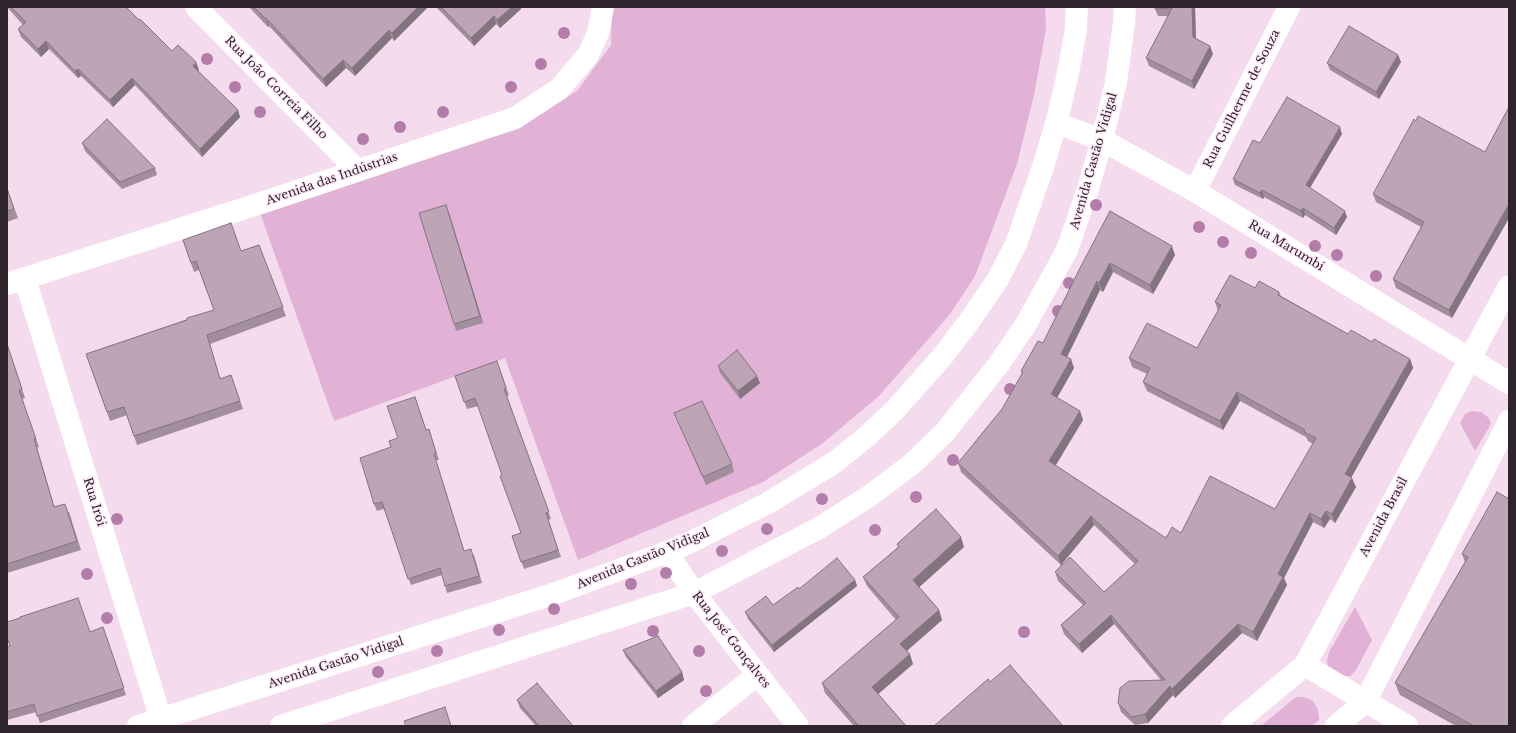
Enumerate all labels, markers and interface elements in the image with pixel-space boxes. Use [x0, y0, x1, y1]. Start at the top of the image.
street label: Rua Guilherme de Souza [1201, 27, 1283, 171]
street label: Rua João Correia Filho [221, 33, 331, 143]
street label: Avenida Gastão Vidigal [1068, 91, 1120, 231]
street label: Avenida das Indústrias [264, 150, 400, 208]
street label: Rua Marumbi [1245, 218, 1327, 274]
street label: Avenida Brasil [1357, 475, 1411, 559]
street label: Rua Irói [80, 476, 108, 528]
street label: Avenida Gastão Vidigal [575, 526, 711, 592]
street label: Rua José Gonçalves [689, 589, 773, 691]
street label: Avenida Gastão Vidigal [267, 634, 405, 692]

